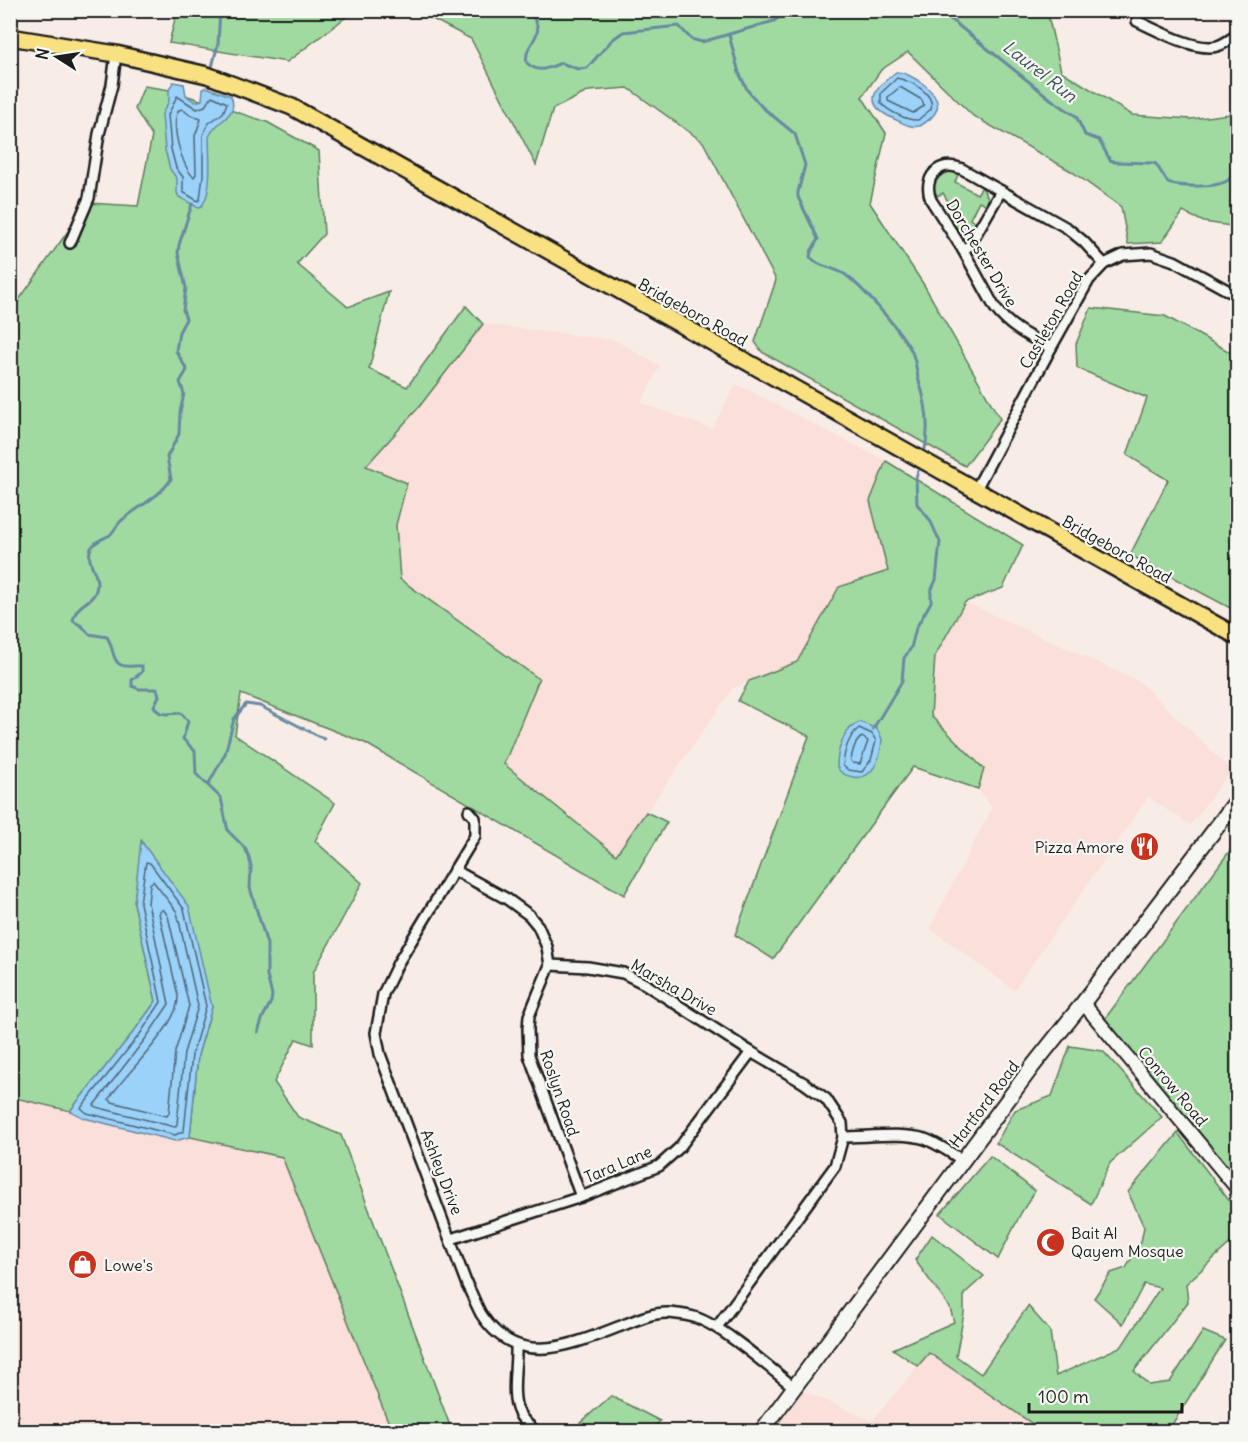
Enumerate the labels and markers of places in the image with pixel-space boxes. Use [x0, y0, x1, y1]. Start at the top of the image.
restaurant icon: Pizza Amore [1129, 831, 1161, 863]
place label: Pizza Amore [1035, 837, 1124, 857]
place label: Bait Al Qayem Mosque [1071, 1223, 1184, 1261]
mosque icon: Bait Al Qayem Mosque [1034, 1226, 1066, 1258]
shop icon: Lowe's [67, 1249, 99, 1281]
place label: Lowe's [104, 1255, 153, 1275]

